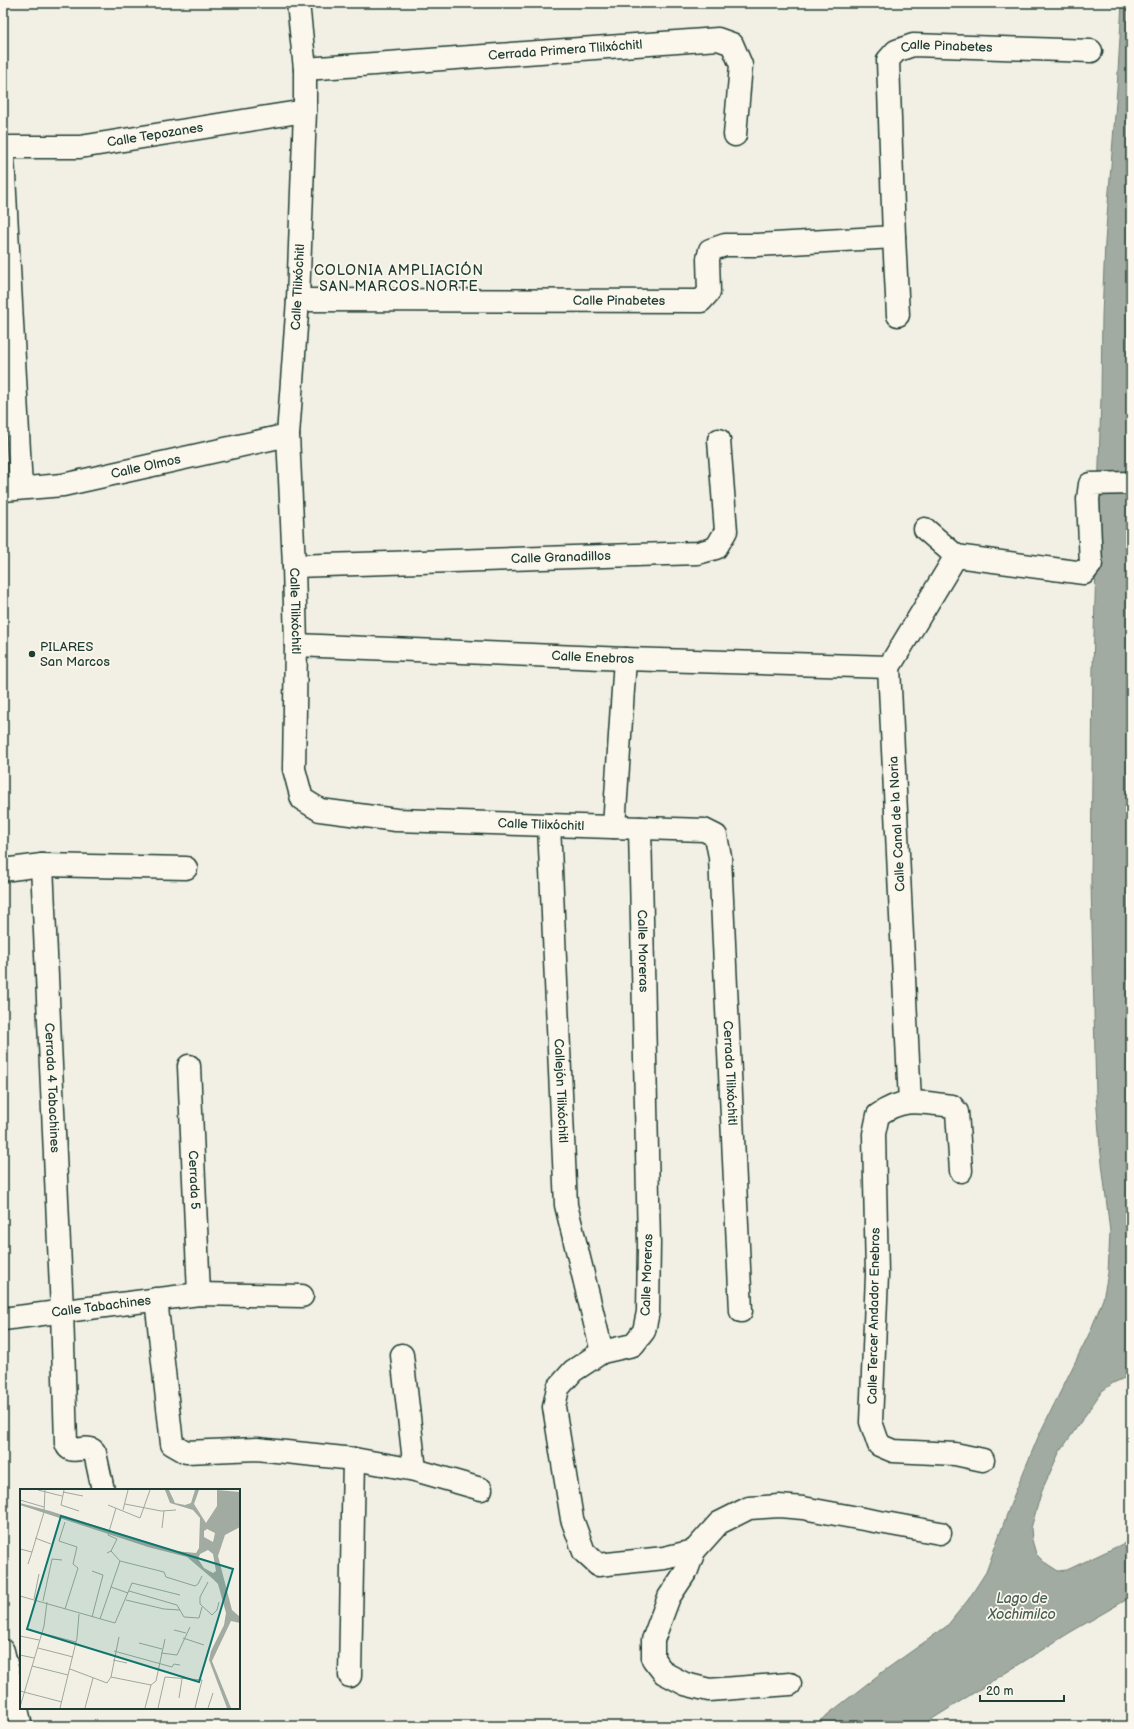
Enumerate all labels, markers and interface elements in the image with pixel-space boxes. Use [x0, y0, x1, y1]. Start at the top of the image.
street label: Cerrada Primera Tlilxóchitl [488, 37, 643, 64]
street label: Calle Pinabetes [898, 37, 993, 57]
street label: Calle Tepozanes [106, 119, 205, 151]
street label: Calle Tlilxóchitl [288, 243, 308, 331]
district label: COLONIA AMPLIACIÓN SAN MARCOS NORTE [314, 261, 484, 295]
street label: Calle Pinabetes [573, 293, 666, 309]
street label: Calle Olmos [109, 451, 183, 482]
street label: Calle Granadillos [511, 548, 612, 567]
street label: Calle Tlilxóchitl [286, 567, 304, 655]
place label: PILARES San Marcos [40, 639, 110, 670]
street label: Calle Enebros [551, 648, 635, 667]
marker: PILARES San Marcos [27, 649, 37, 659]
street label: Calle Canal de la Noria [885, 756, 909, 892]
street label: Calle Tlilxóchitl [498, 815, 585, 834]
street label: Calle Moreras [634, 910, 652, 993]
street label: Cerrada Tlilxóchitl [720, 1020, 740, 1126]
street label: Cerrada 4 Tabachines [41, 1022, 63, 1154]
street label: Callejón Tlilxóchitl [551, 1038, 571, 1143]
street label: Cerrada 5 [185, 1150, 203, 1210]
street label: Calle Tercer Andador Enebros [864, 1227, 884, 1405]
street label: Calle Moreras [638, 1233, 656, 1317]
street label: Calle Tabachines [50, 1292, 153, 1321]
inset map [20, 1489, 240, 1709]
water label: Lago de Xochimilco [987, 1590, 1056, 1623]
scale bar [980, 1677, 1064, 1703]
text: 20 m [986, 1684, 1013, 1699]

